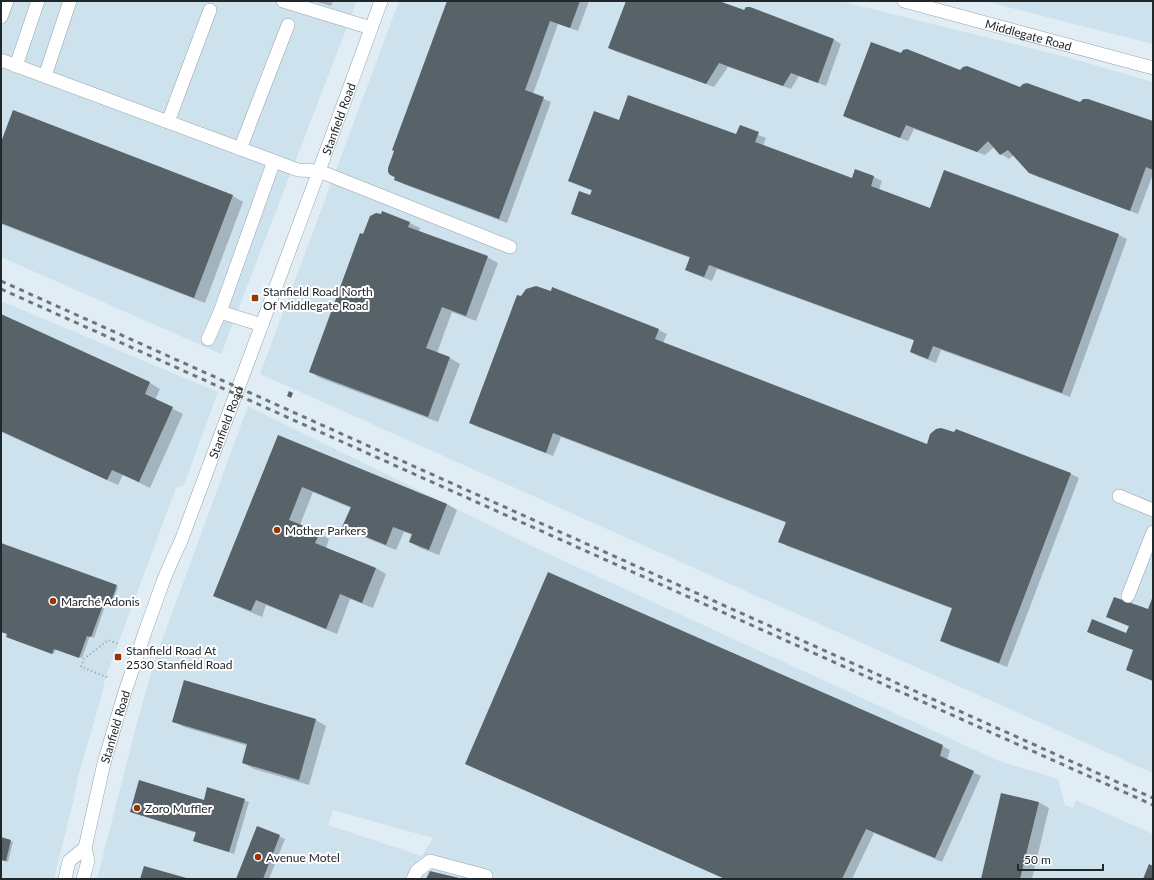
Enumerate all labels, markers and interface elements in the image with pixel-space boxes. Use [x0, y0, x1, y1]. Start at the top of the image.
street label: Middlegate Road [984, 16, 1074, 53]
street label: Stanfield Road [318, 81, 358, 157]
place label: Stanfield Road North Of Middlegate Road [263, 284, 373, 313]
marker: Stanfield Road North Of Middlegate Road [250, 293, 260, 303]
street label: Stanfield Road [205, 384, 246, 460]
place label: Mother Parkers [285, 523, 366, 538]
marker: Mother Parkers [272, 525, 282, 535]
place label: Marché Adonis [61, 594, 140, 609]
marker: Marché Adonis [48, 596, 58, 606]
place label: Stanfield Road At 2530 Stanfield Road [126, 643, 232, 672]
marker: Stanfield Road At 2530 Stanfield Road [113, 652, 123, 662]
street label: Stanfield Road [97, 688, 133, 765]
place label: Zoro Muffler [145, 801, 213, 816]
marker: Zoro Muffler [132, 803, 142, 813]
scale bar [1018, 846, 1103, 872]
place label: Avenue Motel [266, 850, 340, 865]
marker: Avenue Motel [253, 852, 263, 862]
text: 50 m [1024, 852, 1051, 867]

